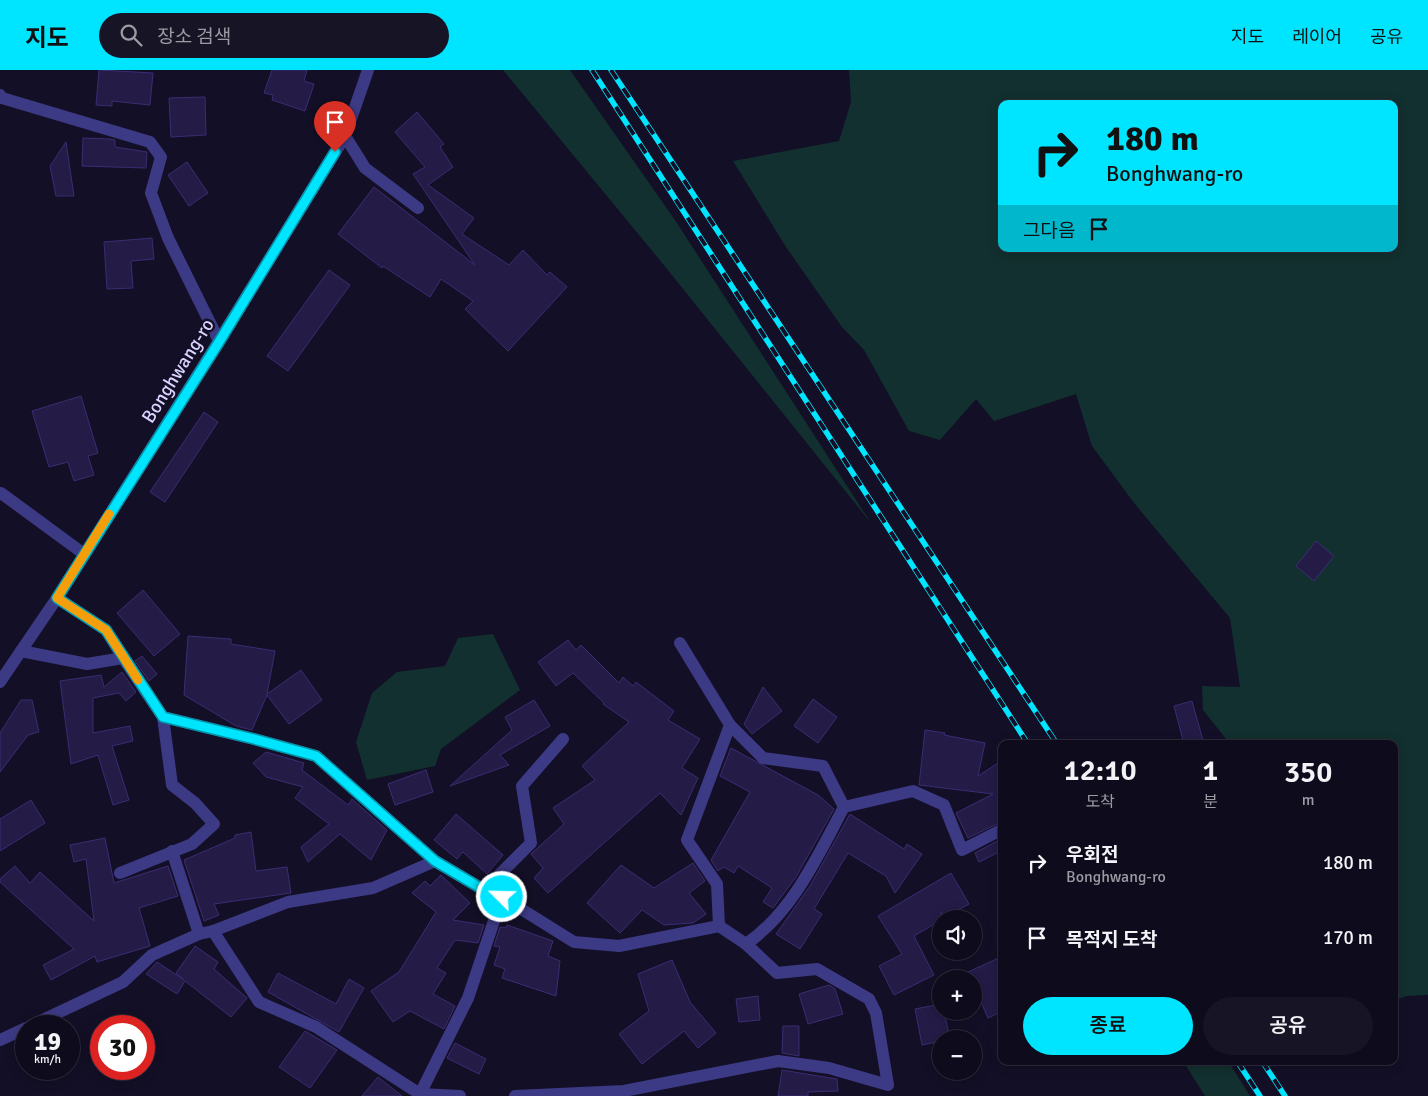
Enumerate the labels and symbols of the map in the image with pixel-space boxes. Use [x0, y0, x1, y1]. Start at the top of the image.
pin [314, 101, 356, 152]
street label: Bonghwang-ro [136, 314, 220, 428]
position arrow [475, 870, 527, 922]
speed limit sign: 30 [90, 1015, 155, 1080]

